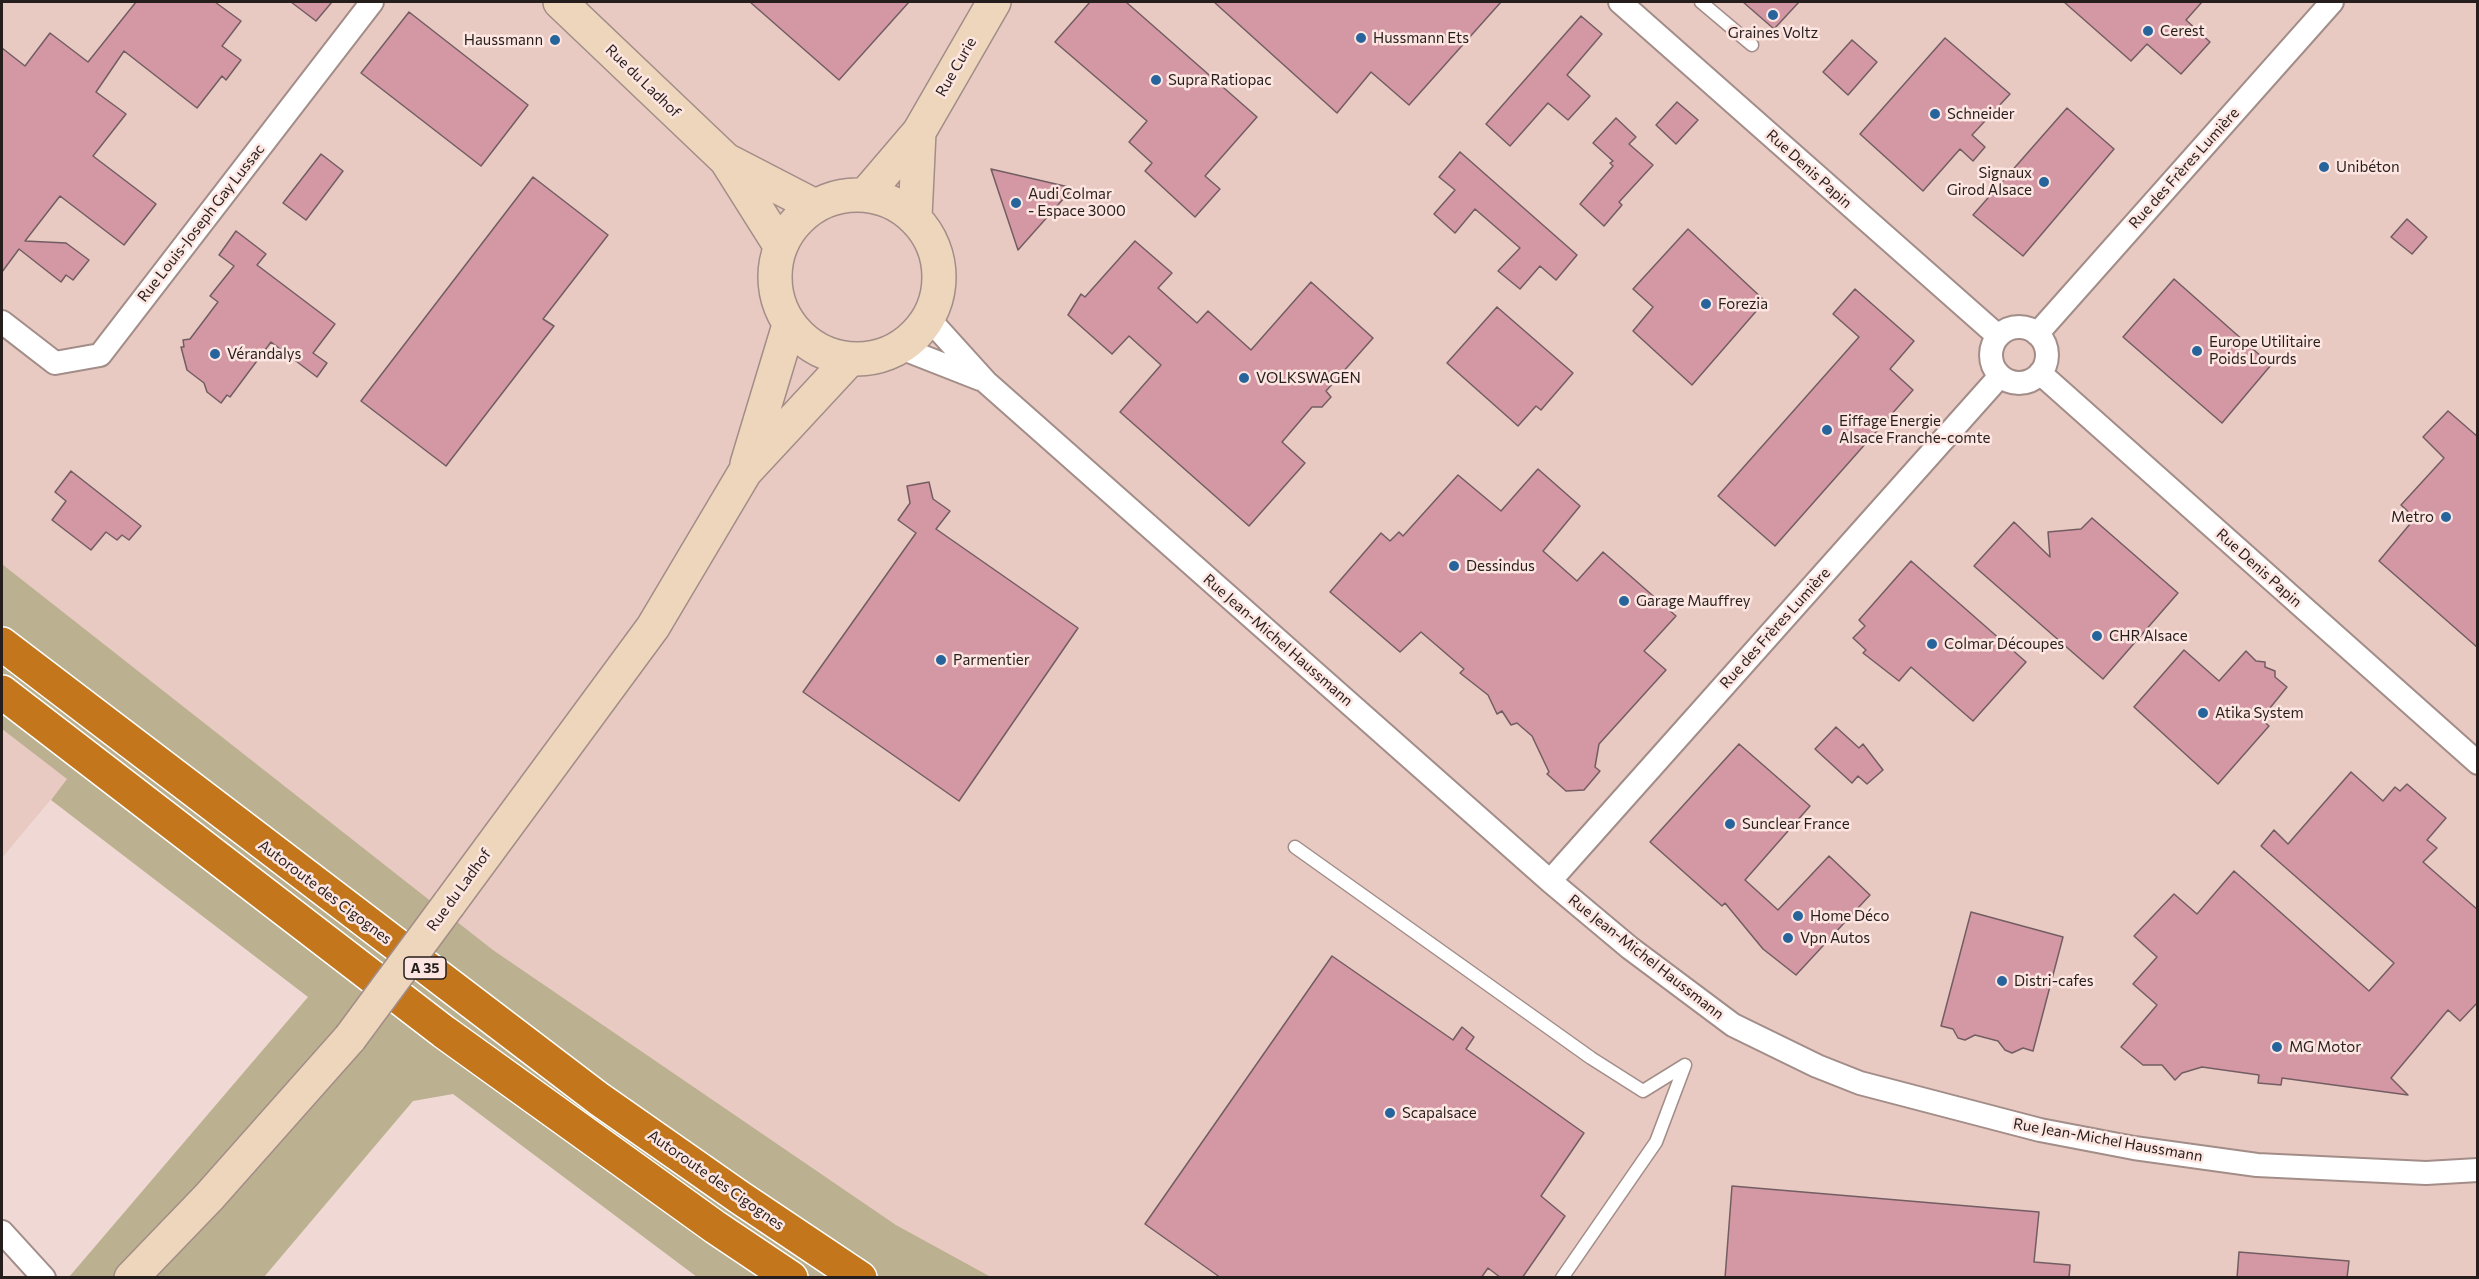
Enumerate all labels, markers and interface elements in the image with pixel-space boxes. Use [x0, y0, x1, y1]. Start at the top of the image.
marker: Graines Voltz [1766, 8, 1780, 22]
place label: Cerest [2160, 22, 2205, 40]
place label: Graines Voltz [1728, 24, 1818, 42]
marker: Cerest [2141, 24, 2155, 38]
place label: Hussmann Ets [1373, 29, 1469, 47]
place label: Haussmann [464, 31, 543, 49]
marker: Hussmann Ets [1354, 31, 1368, 45]
marker: Haussmann [548, 33, 562, 47]
street label: Rue Curie [932, 34, 980, 100]
street label: Rue du Ladhof [602, 41, 684, 121]
place label: Supra Ratiopac [1168, 71, 1272, 89]
marker: Supra Ratiopac [1149, 73, 1163, 87]
street label: Rue des Frères Lumière [2125, 104, 2243, 232]
place label: Schneider [1947, 105, 2015, 123]
marker: Schneider [1928, 107, 1942, 121]
street label: Rue Denis Papin [1763, 126, 1855, 212]
street label: Rue Louis-Joseph Gay Lussac [134, 140, 268, 306]
place label: Unibéton [2336, 158, 2400, 176]
marker: Unibéton [2317, 160, 2331, 174]
place label: Signaux Girod Alsace [1947, 164, 2032, 199]
marker: Signaux Girod Alsace [2037, 175, 2051, 189]
place label: Audi Colmar - Espace 3000 [1028, 185, 1126, 220]
marker: Audi Colmar - Espace 3000 [1009, 196, 1023, 210]
place label: Forezia [1718, 295, 1768, 313]
marker: Forezia [1699, 297, 1713, 311]
place label: Europe Utilitaire Poids Lourds [2209, 333, 2321, 368]
marker: Europe Utilitaire Poids Lourds [2190, 344, 2204, 358]
place label: Vérandalys [227, 345, 301, 363]
marker: Vérandalys [208, 347, 222, 361]
place label: VOLKSWAGEN [1256, 369, 1361, 387]
marker: VOLKSWAGEN [1237, 371, 1251, 385]
place label: Eiffage Energie Alsace Franche-comte [1839, 412, 1990, 447]
marker: Eiffage Energie Alsace Franche-comte [1820, 423, 1834, 437]
place label: Metro [2391, 508, 2434, 526]
marker: Metro [2439, 510, 2453, 524]
street label: Rue Denis Papin [2213, 525, 2305, 611]
place label: Dessindus [1466, 557, 1535, 575]
marker: Dessindus [1447, 559, 1461, 573]
street label: Rue des Frères Lumière [1716, 564, 1834, 692]
street label: Rue Jean-Michel Haussmann [1200, 570, 1356, 710]
place label: Garage Mauffrey [1636, 592, 1750, 610]
marker: Garage Mauffrey [1617, 594, 1631, 608]
place label: CHR Alsace [2109, 627, 2188, 645]
marker: CHR Alsace [2090, 629, 2104, 643]
place label: Colmar Découpes [1944, 635, 2064, 653]
marker: Colmar Découpes [1925, 637, 1939, 651]
place label: Parmentier [953, 651, 1030, 669]
marker: Parmentier [934, 653, 948, 667]
place label: Atika System [2215, 704, 2304, 722]
marker: Atika System [2196, 706, 2210, 720]
place label: Sunclear France [1742, 815, 1850, 833]
marker: Sunclear France [1723, 817, 1737, 831]
street label: Autoroute des Cigognes [255, 836, 395, 948]
street label: Rue du Ladhof [423, 845, 495, 935]
street label: Rue Jean-Michel Haussmann [1565, 891, 1727, 1023]
place label: Home Déco [1810, 907, 1889, 925]
marker: Home Déco [1791, 909, 1805, 923]
place label: Vpn Autos [1800, 929, 1870, 947]
marker: Vpn Autos [1781, 931, 1795, 945]
road number: A 35 [404, 957, 446, 979]
place label: Distri-cafes [2014, 972, 2094, 990]
marker: Distri-cafes [1995, 974, 2009, 988]
place label: MG Motor [2289, 1038, 2361, 1056]
marker: MG Motor [2270, 1040, 2284, 1054]
place label: Scapalsace [1402, 1104, 1477, 1122]
marker: Scapalsace [1383, 1106, 1397, 1120]
street label: Rue Jean-Michel Haussmann [2012, 1114, 2204, 1166]
street label: Autoroute des Cigognes [644, 1126, 788, 1234]

